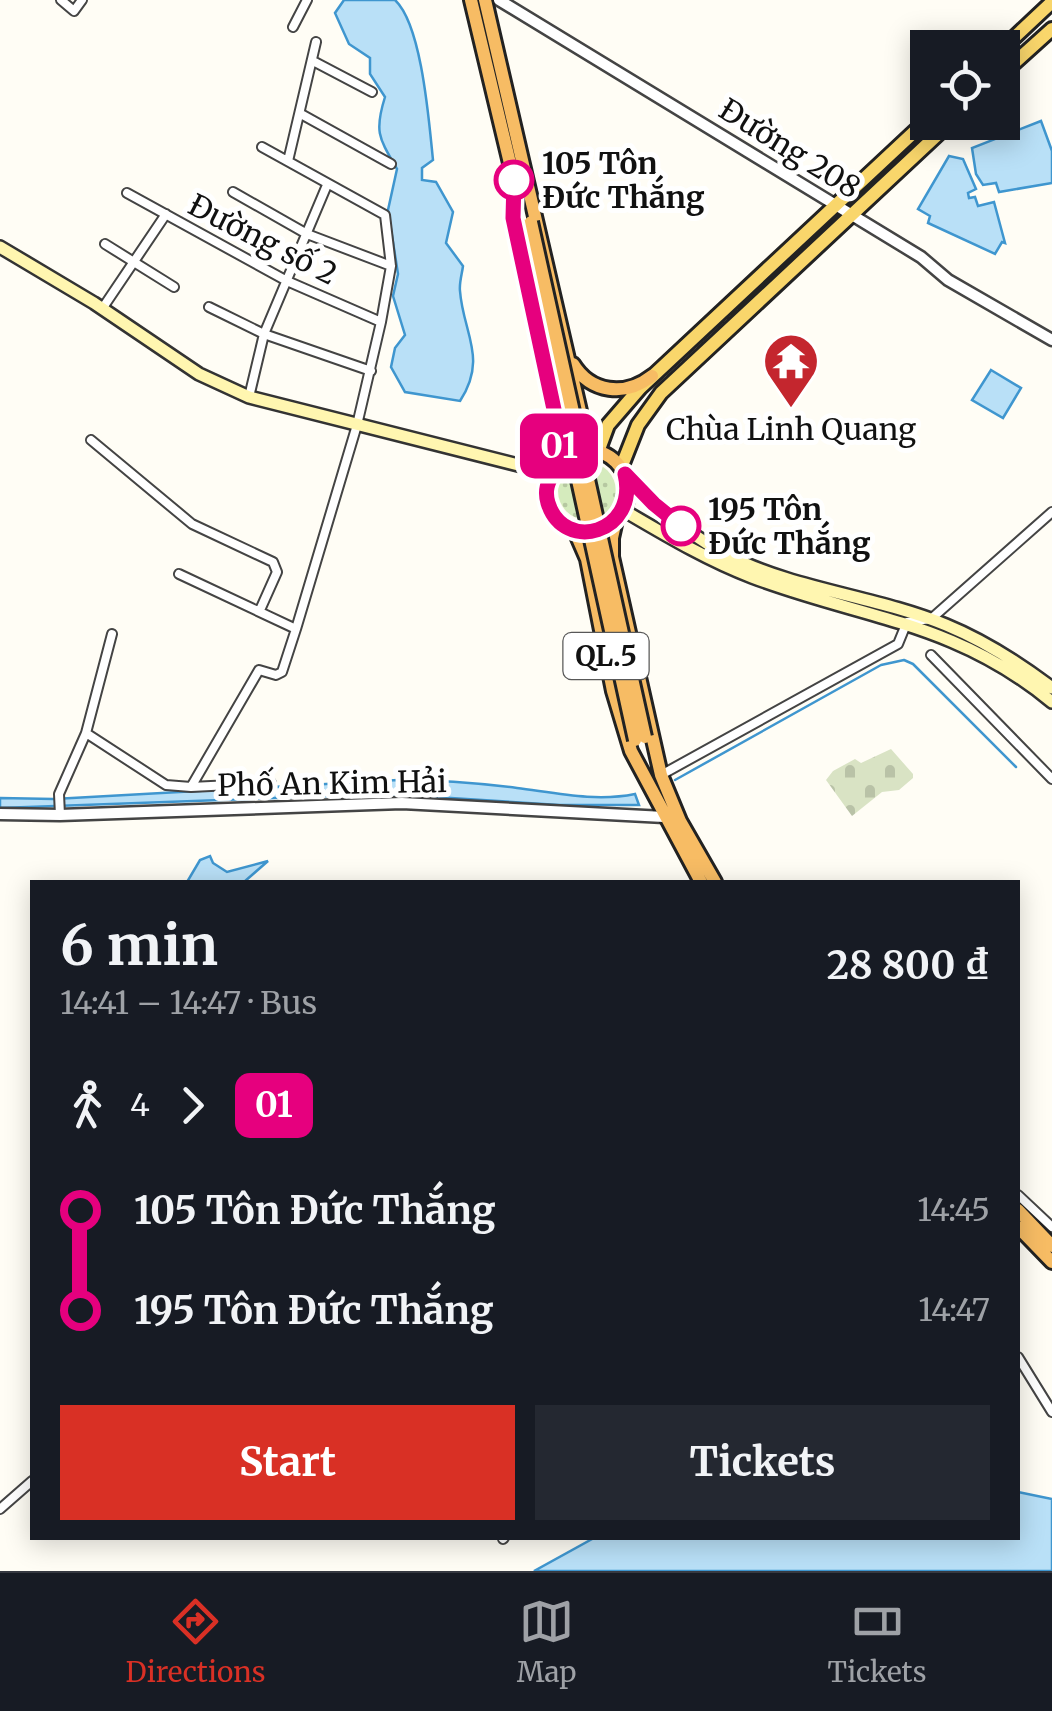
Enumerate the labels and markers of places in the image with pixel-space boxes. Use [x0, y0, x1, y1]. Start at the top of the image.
place label: 105 Tôn Đức Thắng [542, 144, 705, 216]
marker: 105 Tôn Đức Thắng [495, 161, 533, 199]
temple icon: Chùa Linh Quang [761, 331, 821, 410]
place label: Chùa Linh Quang [666, 410, 916, 448]
place label: 195 Tôn Đức Thắng [708, 490, 871, 562]
marker: 195 Tôn Đức Thắng [662, 507, 700, 545]

